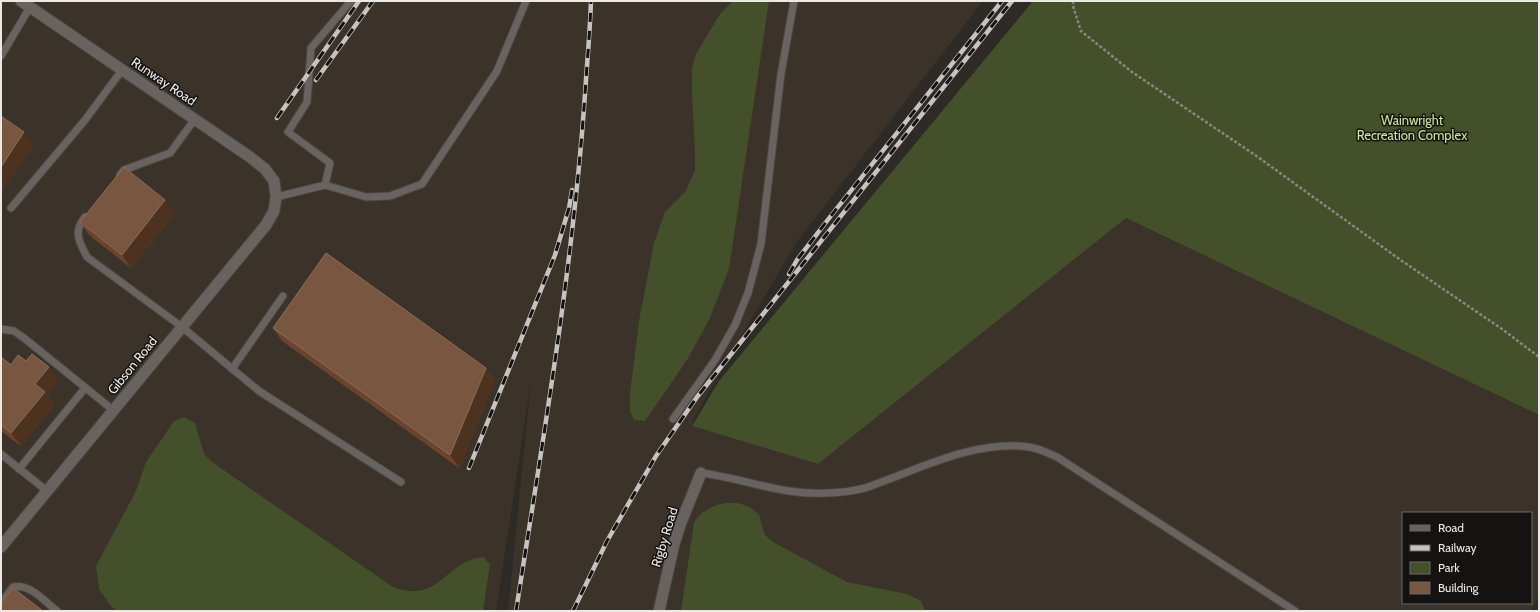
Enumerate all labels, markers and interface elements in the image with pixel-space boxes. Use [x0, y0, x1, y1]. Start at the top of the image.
street label: Runway Road [129, 53, 199, 109]
park label: Wainwright Recreation Complex [1357, 112, 1468, 143]
street label: Gibson Road [104, 333, 160, 397]
street label: Rigby Road [647, 505, 681, 569]
legend [1402, 512, 1532, 604]
text: Road [1438, 520, 1464, 535]
text: Railway [1438, 540, 1476, 555]
text: Park [1438, 560, 1460, 575]
text: Building [1438, 580, 1480, 595]

